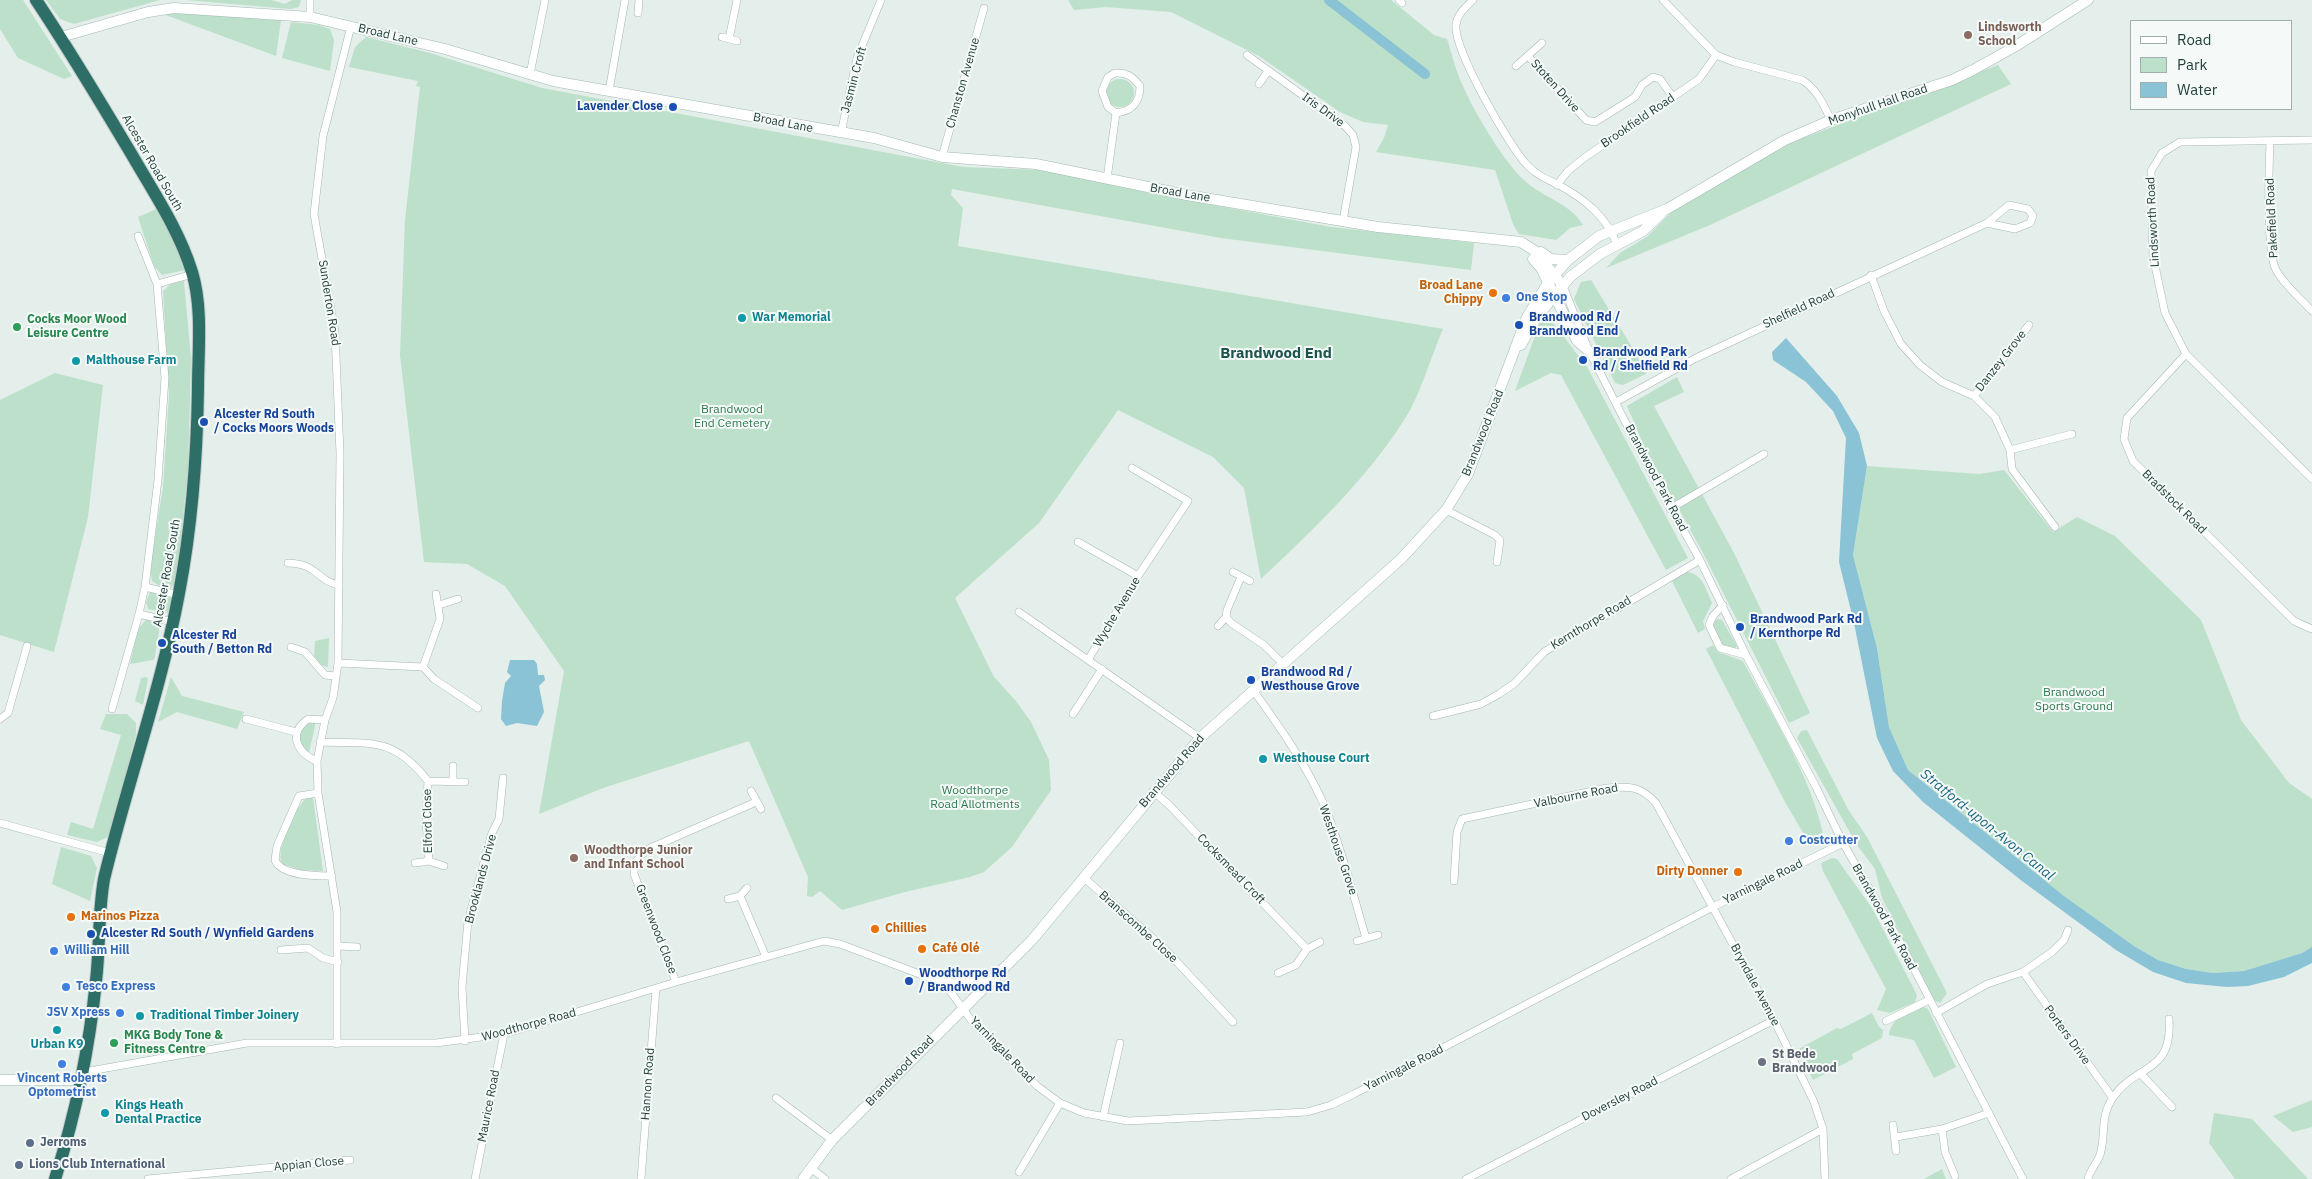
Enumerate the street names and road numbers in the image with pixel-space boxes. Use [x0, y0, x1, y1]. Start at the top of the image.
street label: Broad Lane [357, 21, 419, 49]
street label: Chanston Avenue [943, 36, 983, 130]
street label: Jasmin Croft [838, 45, 870, 115]
street label: Stoten Drive [1528, 57, 1582, 115]
street label: Monyhull Hall Road [1827, 81, 1929, 129]
street label: Iris Drive [1299, 90, 1347, 130]
street label: Brookfield Road [1598, 91, 1678, 151]
street label: Broad Lane [752, 110, 814, 136]
street label: Alcester Road South [118, 112, 186, 214]
street label: Lindsworth Road [2143, 177, 2163, 267]
street label: Pakefield Road [2263, 178, 2281, 258]
street label: Broad Lane [1149, 181, 1211, 205]
street label: Sunderton Road [315, 259, 343, 347]
street label: Shelfield Road [1761, 286, 1837, 332]
street label: Danzey Grove [1973, 327, 2029, 395]
street label: Brandwood Road [1459, 387, 1507, 479]
street label: Brandwood Park Road [1622, 422, 1690, 534]
street label: Bradstock Road [2139, 467, 2209, 537]
street label: Alcester Road South [150, 518, 184, 628]
street label: Wyche Avenue [1090, 574, 1144, 650]
street label: Kernthorpe Road [1548, 593, 1634, 653]
street label: Brandwood Road [1136, 731, 1208, 811]
street label: Valbourne Road [1533, 781, 1619, 811]
street label: Elford Close [420, 788, 436, 854]
street label: Westhouse Grove [1316, 803, 1360, 897]
street label: Cocksmead Croft [1194, 831, 1268, 907]
street label: Brooklands Drive [462, 833, 500, 925]
street label: Yarningale Road [1721, 856, 1805, 908]
street label: Brandwood Park Road [1849, 861, 1919, 973]
street label: Greenwood Close [632, 882, 680, 976]
street label: Branscombe Close [1096, 888, 1180, 966]
street label: Bryndale Avenue [1727, 941, 1783, 1029]
street label: Porters Drive [2041, 1002, 2093, 1068]
street label: Woodthorpe Road [480, 1005, 578, 1045]
street label: Yarningale Road [967, 1014, 1037, 1086]
street label: Brandwood Road [863, 1033, 937, 1109]
street label: Yarningale Road [1362, 1042, 1446, 1094]
street label: Hannon Road [638, 1047, 658, 1121]
street label: Maurice Road [475, 1069, 503, 1143]
street label: Doversley Road [1580, 1074, 1660, 1124]
street label: Appian Close [273, 1154, 345, 1174]

